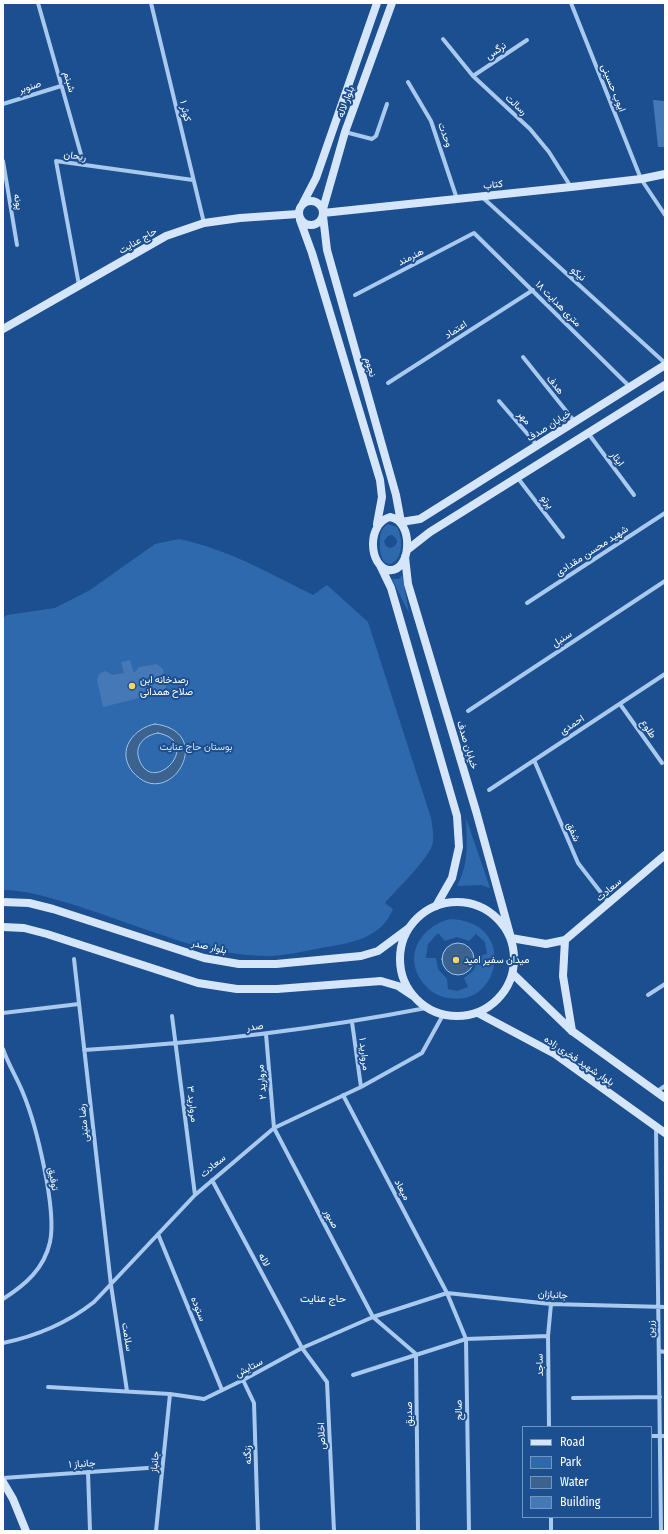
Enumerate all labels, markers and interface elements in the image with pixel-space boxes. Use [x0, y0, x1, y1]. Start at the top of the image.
street label: نرگس [483, 40, 509, 62]
street label: ایوب حسینی [598, 63, 628, 113]
street label: شبنم [60, 70, 78, 94]
street label: صنوبر [17, 78, 43, 96]
street label: بلوار لاله [335, 85, 357, 119]
street label: رسالت [503, 92, 529, 118]
street label: کوثر ۱ [177, 99, 193, 123]
street label: وحدت [435, 121, 455, 149]
street label: ریحان [63, 148, 87, 164]
street label: کتاب [483, 178, 503, 192]
street label: پونه [11, 193, 25, 211]
street label: حاج عنایت [117, 225, 159, 257]
street label: هنرمند [396, 245, 426, 269]
street label: نیکو [568, 264, 588, 284]
street label: ۱۸ متری هدایت [532, 278, 584, 330]
street label: اعتماد [443, 318, 469, 342]
street label: نجوم [361, 356, 379, 378]
street label: هدف [544, 373, 566, 397]
street label: خیابان صدف [525, 408, 573, 444]
street label: مهر [515, 409, 533, 427]
street label: ایثار [608, 449, 626, 469]
street label: پرتو [538, 493, 556, 511]
street label: شهید محسن مقدادی [553, 523, 631, 579]
street label: سنبل [550, 628, 574, 650]
place label: رصدخانه ابن صلاح همدانی [140, 674, 193, 698]
marker: رصدخانه ابن صلاح همدانی [127, 681, 137, 691]
street label: احمدی [557, 713, 587, 737]
street label: طلوع [637, 717, 659, 741]
street label: خیابان صدف [454, 719, 480, 771]
park label: بوستان حاج عنایت [160, 741, 232, 753]
street label: شفق [564, 821, 582, 843]
street label: سعادت [594, 876, 624, 904]
street label: بلوار صدر [190, 937, 228, 957]
place label: میدان سفیر امید [464, 954, 529, 966]
marker: میدان سفیر امید [451, 955, 461, 965]
street label: صدر [246, 1020, 264, 1034]
street label: بلوار شهید فخری زاده [542, 1033, 616, 1089]
street label: مروارید ۱ [356, 1037, 372, 1071]
street label: مروارید ۲ [254, 1064, 270, 1100]
street label: مروارید ۳ [184, 1085, 200, 1123]
street label: رضا متینی [76, 1103, 92, 1143]
street label: سعادت [198, 1152, 228, 1180]
street label: توفیق [45, 1166, 61, 1192]
street label: میعاد [392, 1177, 412, 1203]
street label: صبور [321, 1207, 341, 1231]
street label: لاله [255, 1251, 273, 1269]
street label: جانبازان [538, 1288, 568, 1302]
district label: حاج عنایت [300, 1292, 346, 1306]
street label: ستوده [188, 1295, 208, 1323]
street label: زرین [645, 1320, 657, 1338]
street label: سلامت [119, 1322, 135, 1352]
street label: ساجد [534, 1354, 546, 1376]
street label: ستایش [233, 1356, 265, 1380]
street label: صالح [453, 1400, 465, 1420]
street label: صدیق [403, 1402, 415, 1426]
street label: اخلاص [315, 1422, 329, 1450]
legend [522, 1426, 652, 1518]
text: Road [560, 1435, 585, 1449]
street label: زنگنه [242, 1445, 254, 1465]
street label: جانباز [148, 1451, 162, 1473]
text: Park [560, 1455, 581, 1469]
street label: جانباز ۱ [68, 1457, 96, 1471]
text: Water [560, 1475, 588, 1489]
text: Building [560, 1495, 600, 1509]

